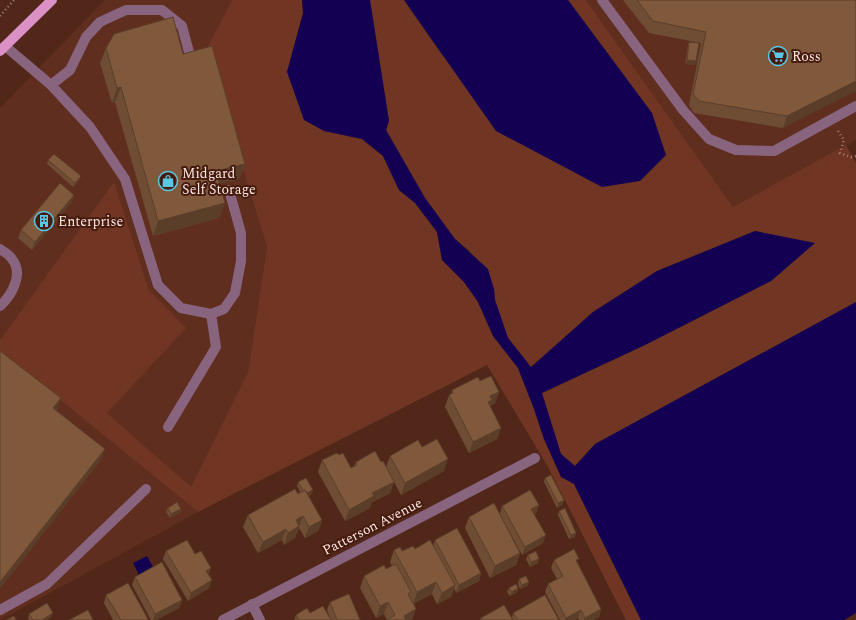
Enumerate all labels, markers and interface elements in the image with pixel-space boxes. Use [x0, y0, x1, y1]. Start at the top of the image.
supermarket icon: Ross [767, 45, 789, 67]
place label: Ross [792, 46, 821, 67]
place label: Midgard Self Storage [182, 163, 256, 200]
shop icon: Midgard Self Storage [157, 170, 179, 192]
building icon: Enterprise [33, 210, 55, 232]
place label: Enterprise [58, 211, 123, 232]
street label: Patterson Avenue [319, 492, 426, 561]

